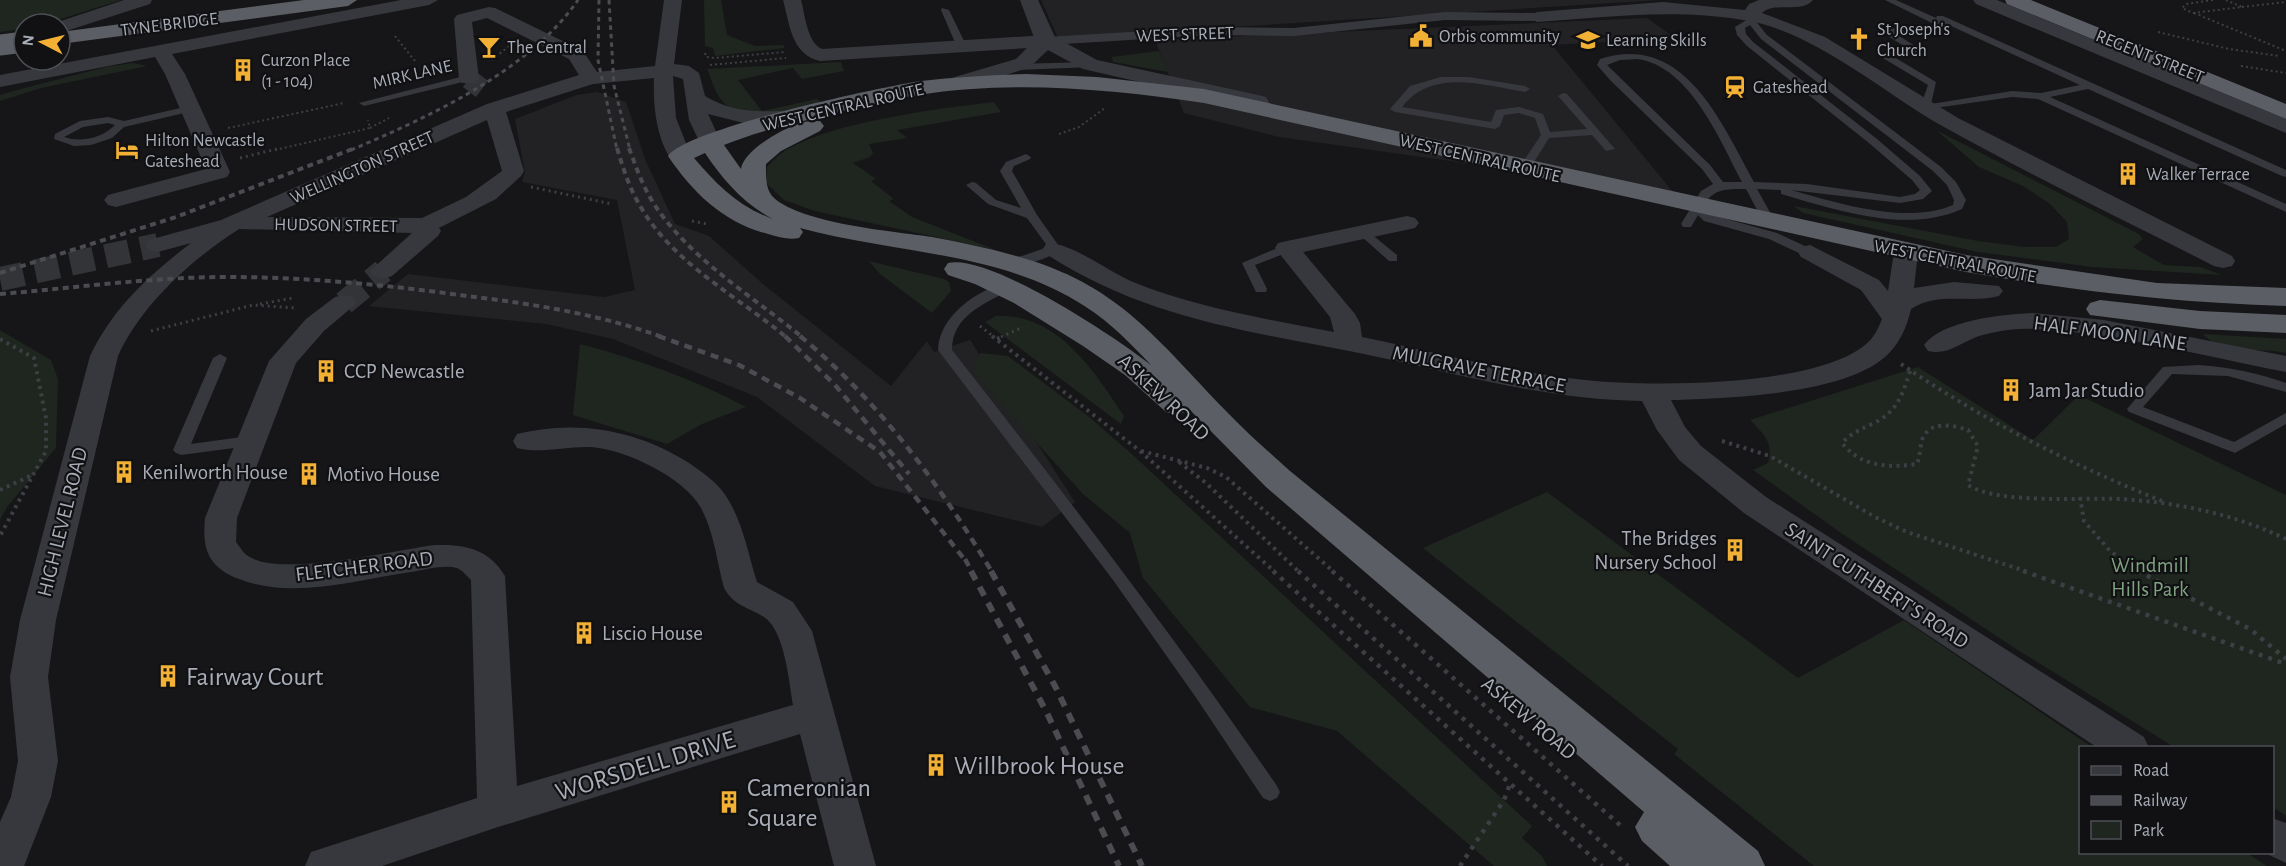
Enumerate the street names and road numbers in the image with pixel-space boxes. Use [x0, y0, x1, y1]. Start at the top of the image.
street label: TYNE BRIDGE [119, 10, 219, 40]
street label: WEST STREET [1136, 24, 1234, 46]
street label: REGENT STREET [2093, 27, 2206, 87]
street label: MIRK LANE [371, 57, 454, 93]
street label: WEST CENTRAL ROUTE [761, 81, 926, 135]
street label: WELLINGTON STREET [288, 128, 437, 208]
street label: WEST CENTRAL ROUTE [1398, 132, 1562, 186]
street label: HUDSON STREET [274, 216, 398, 236]
street label: WEST CENTRAL ROUTE [1872, 237, 2038, 287]
street label: HALF MOON LANE [2032, 312, 2188, 355]
street label: MULGRAVE TERRACE [1391, 342, 1567, 397]
street label: ASKEW ROAD [1114, 350, 1213, 445]
street label: HIGH LEVEL ROAD [34, 445, 91, 599]
street label: SAINT CUTHBERT'S ROAD [1781, 518, 1972, 652]
street label: FLETCHER ROAD [294, 548, 434, 585]
street label: ASKEW ROAD [1477, 673, 1580, 764]
street label: WORSDELL DRIVE [552, 726, 738, 806]

